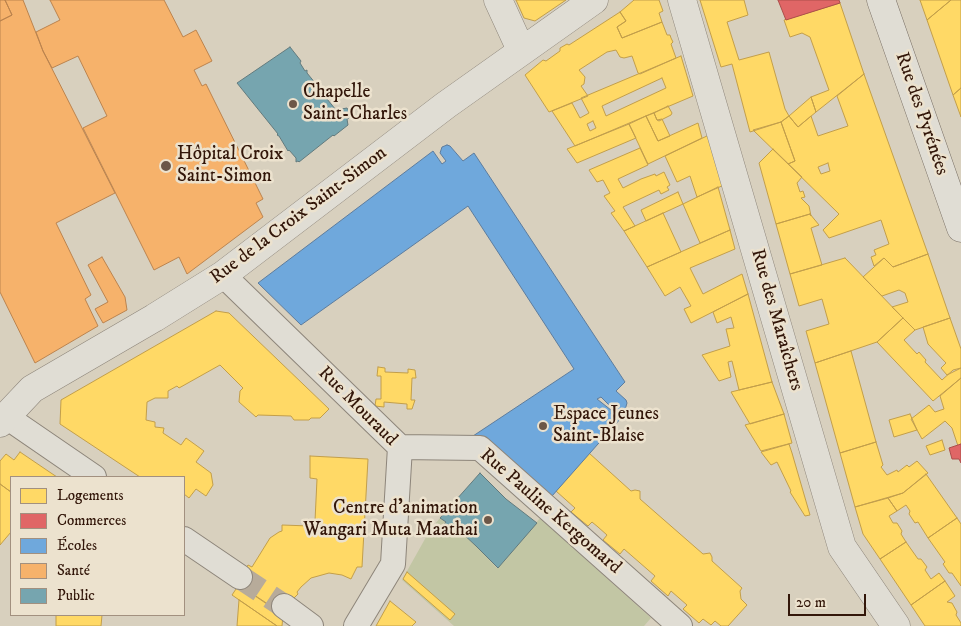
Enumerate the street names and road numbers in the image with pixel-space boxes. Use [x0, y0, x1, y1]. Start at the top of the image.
street label: Rue des Pyrénées [889, 50, 953, 178]
street label: Rue de la Croix Saint-Simon [206, 142, 392, 290]
street label: Rue des Maraîchers [745, 247, 807, 393]
street label: Rue Mouraud [313, 363, 401, 451]
street label: Rue Pauline Kergomard [475, 444, 625, 580]

